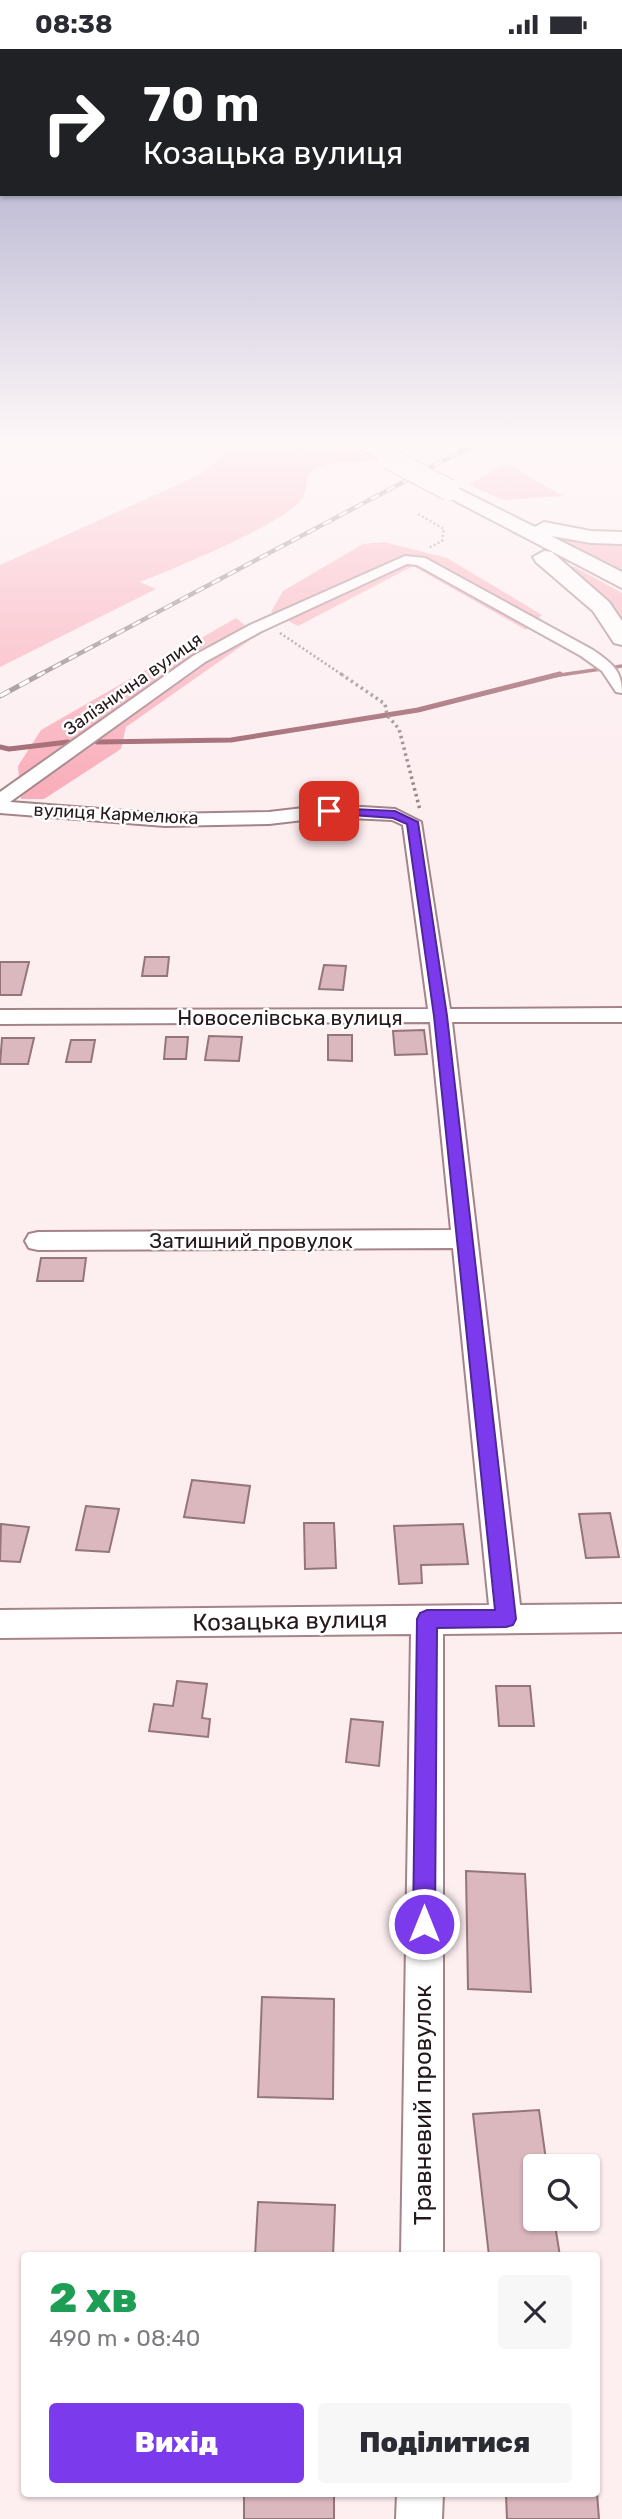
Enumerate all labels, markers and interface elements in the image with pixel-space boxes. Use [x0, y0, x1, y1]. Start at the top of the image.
text: 08:38 [35, 9, 113, 40]
text: 70 m [143, 75, 260, 133]
icon: right [28, 77, 119, 168]
text: Козацька вулиця [143, 134, 403, 172]
street label: Залізнична вулиця [60, 628, 206, 740]
pin [299, 781, 359, 841]
icon: arrive [310, 792, 348, 830]
street label: вулиця Кармелюка [33, 799, 199, 829]
street label: Новоселівська вулиця [177, 1005, 403, 1030]
street label: Затишний провулок [149, 1228, 353, 1253]
street label: Козацька вулиця [192, 1605, 388, 1637]
position arrow [387, 1887, 461, 1961]
street label: Травневий провулок [409, 1985, 437, 2225]
map controls [523, 2154, 600, 2231]
button: search [523, 2154, 600, 2231]
text: 2 хв [49, 2273, 138, 2323]
button: close [498, 2275, 572, 2349]
text: 490 m · 08:40 [49, 2324, 200, 2352]
button: Вихід [49, 2403, 304, 2483]
button: Поділитися [318, 2403, 572, 2483]

